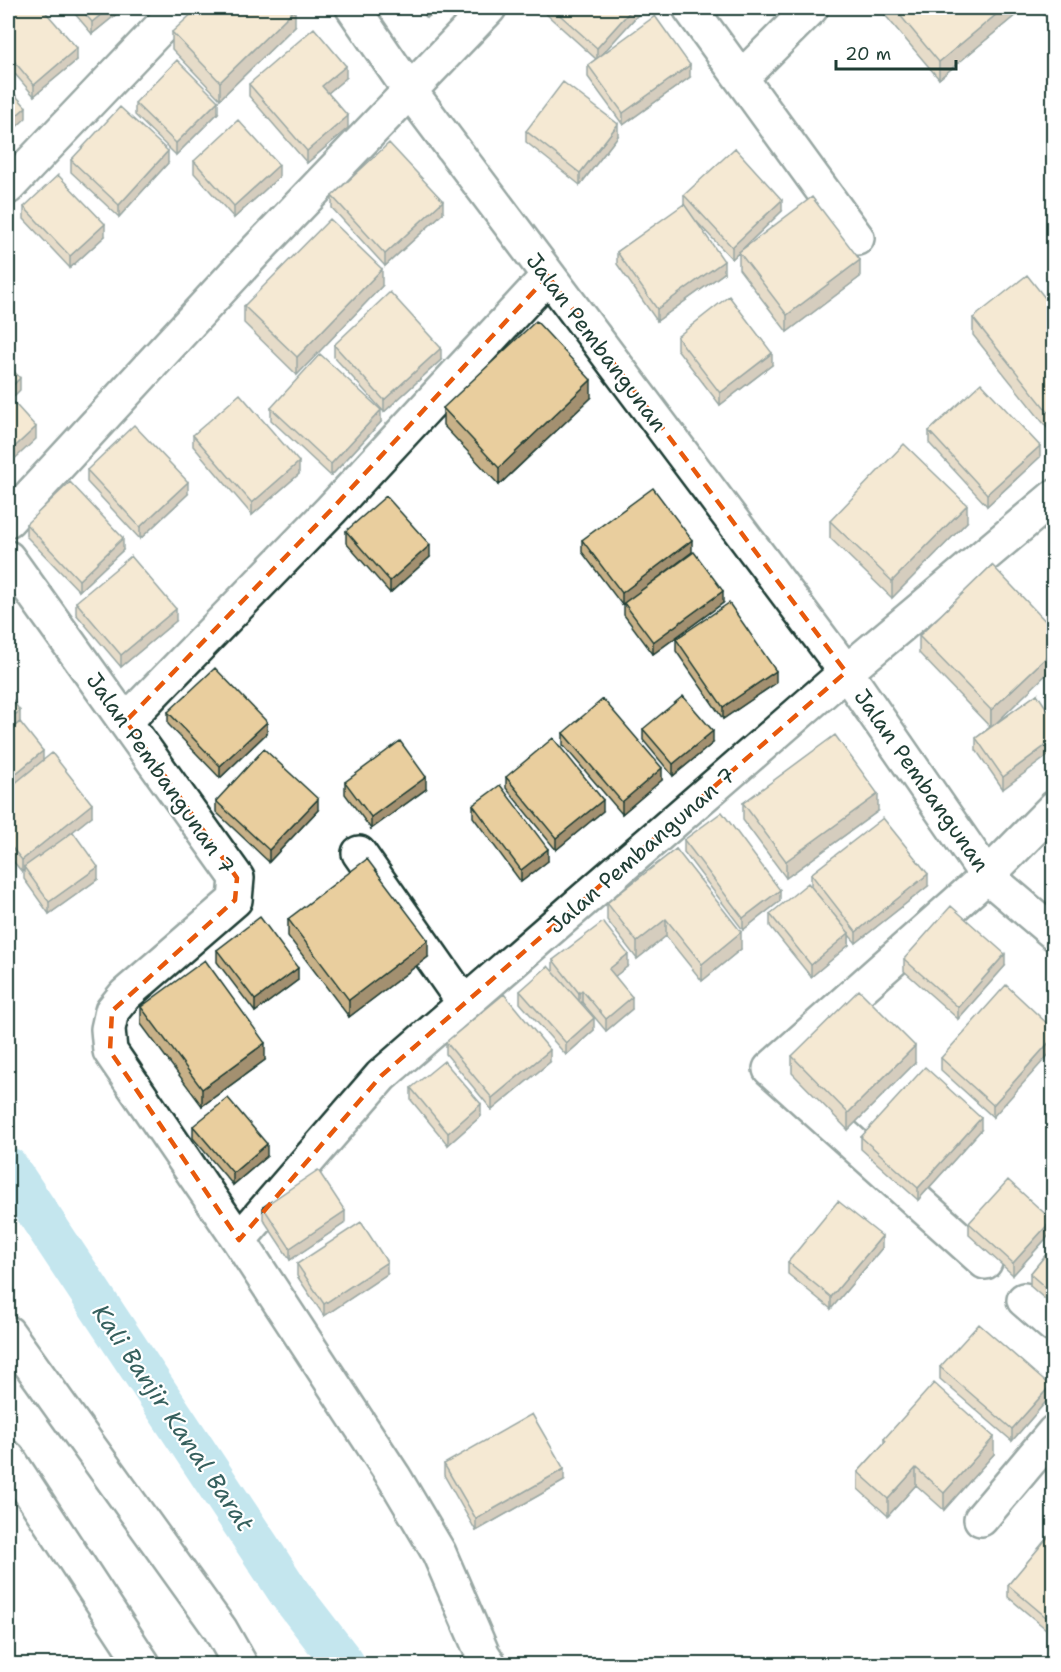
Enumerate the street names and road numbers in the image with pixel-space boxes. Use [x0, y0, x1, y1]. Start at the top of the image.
street label: Jalan Pembangunan [520, 247, 674, 438]
street label: Jalan Pembangunan 7 [80, 667, 241, 880]
street label: Jalan Pembangunan [847, 683, 996, 878]
street label: Jalan Pembangunan 7 [541, 761, 741, 940]

